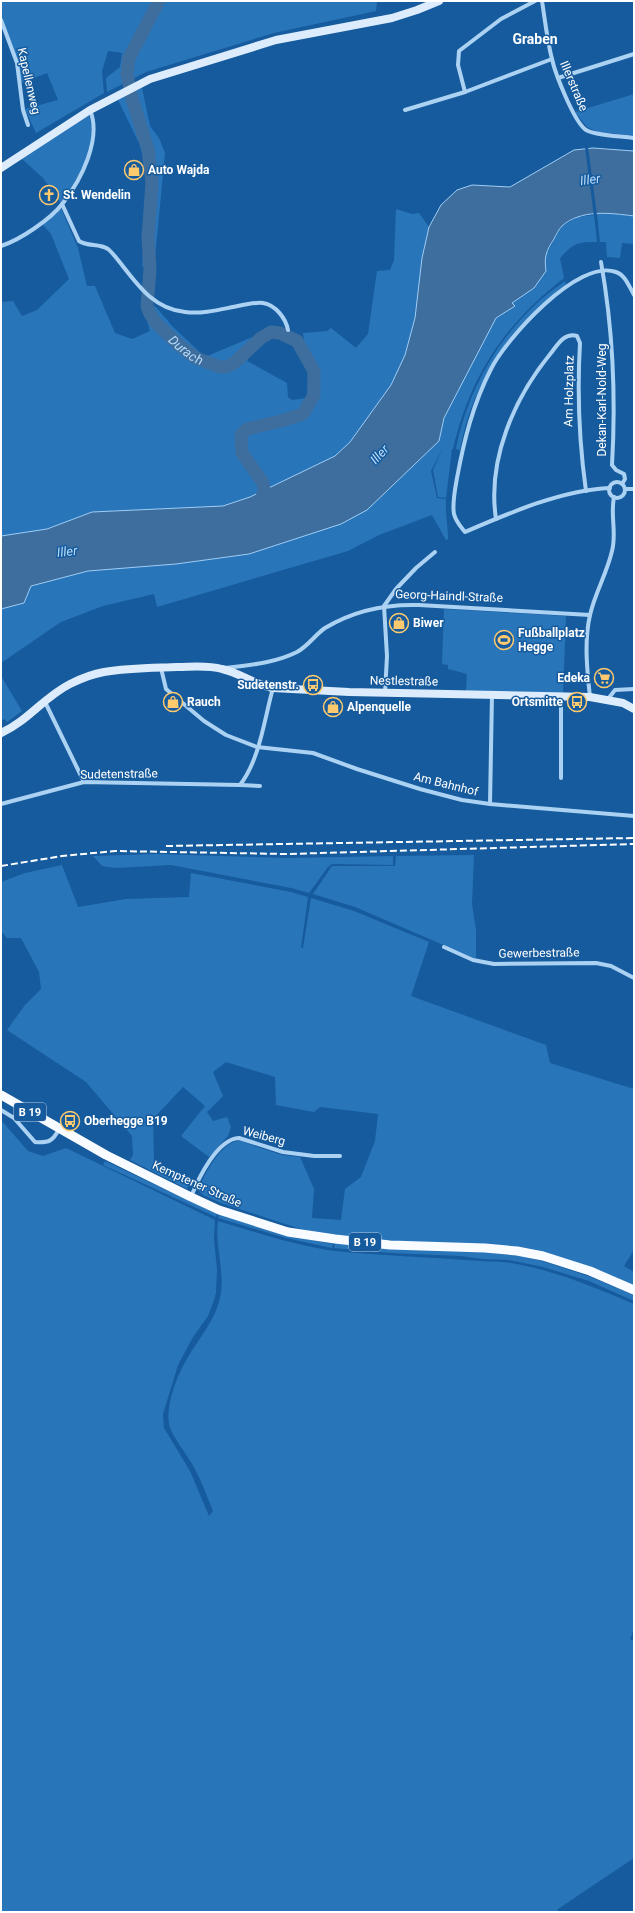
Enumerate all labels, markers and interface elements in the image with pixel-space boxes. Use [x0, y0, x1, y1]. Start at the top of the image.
district label: Graben [512, 31, 558, 47]
street label: Kapellenweg [15, 46, 43, 116]
street label: Illerstraße [557, 59, 591, 113]
shop icon: Auto Wajda [123, 159, 145, 181]
place label: Auto Wajda [148, 163, 210, 177]
water label: Iller [579, 171, 602, 188]
church icon: St. Wendelin [38, 184, 60, 206]
place label: St. Wendelin [63, 188, 131, 202]
water label: Durach [165, 332, 205, 368]
street label: Dekan-Karl-Nold-Weg [595, 343, 609, 457]
street label: Am Holzplatz [561, 355, 577, 427]
water label: Iller [367, 441, 392, 467]
water label: Iller [56, 543, 79, 560]
street label: Georg-Haindl-Straße [395, 587, 503, 605]
shop icon: Biwer [388, 612, 410, 634]
place label: Biwer [413, 616, 444, 630]
place label: Fußballplatz Hegge [518, 626, 585, 654]
sports icon: Fußballplatz Hegge [493, 629, 515, 651]
supermarket icon: Edeka [593, 667, 615, 689]
place label: Edeka [557, 671, 591, 685]
street label: Nestlestraße [370, 673, 438, 689]
bus stop icon: Sudetenstr. [302, 674, 324, 696]
place label: Sudetenstr. [237, 678, 299, 692]
shop icon: Rauch [162, 691, 184, 713]
bus stop icon: Ortsmitte [566, 691, 588, 713]
place label: Rauch [187, 695, 221, 709]
place label: Ortsmitte [512, 695, 564, 709]
shop icon: Alpenquelle [322, 696, 344, 718]
place label: Alpenquelle [347, 700, 412, 714]
street label: Sudetenstraße [80, 766, 158, 782]
street label: Am Bahnhof [412, 769, 481, 799]
street label: Gewerbestraße [498, 945, 580, 961]
road number: B 19 [14, 1103, 46, 1121]
bus stop icon: Oberhegge B19 [59, 1110, 81, 1132]
place label: Oberhegge B19 [84, 1114, 168, 1128]
street label: Weiberg [241, 1124, 287, 1148]
street label: Kemptener Straße [150, 1158, 244, 1210]
road number: B 19 [349, 1233, 381, 1251]

